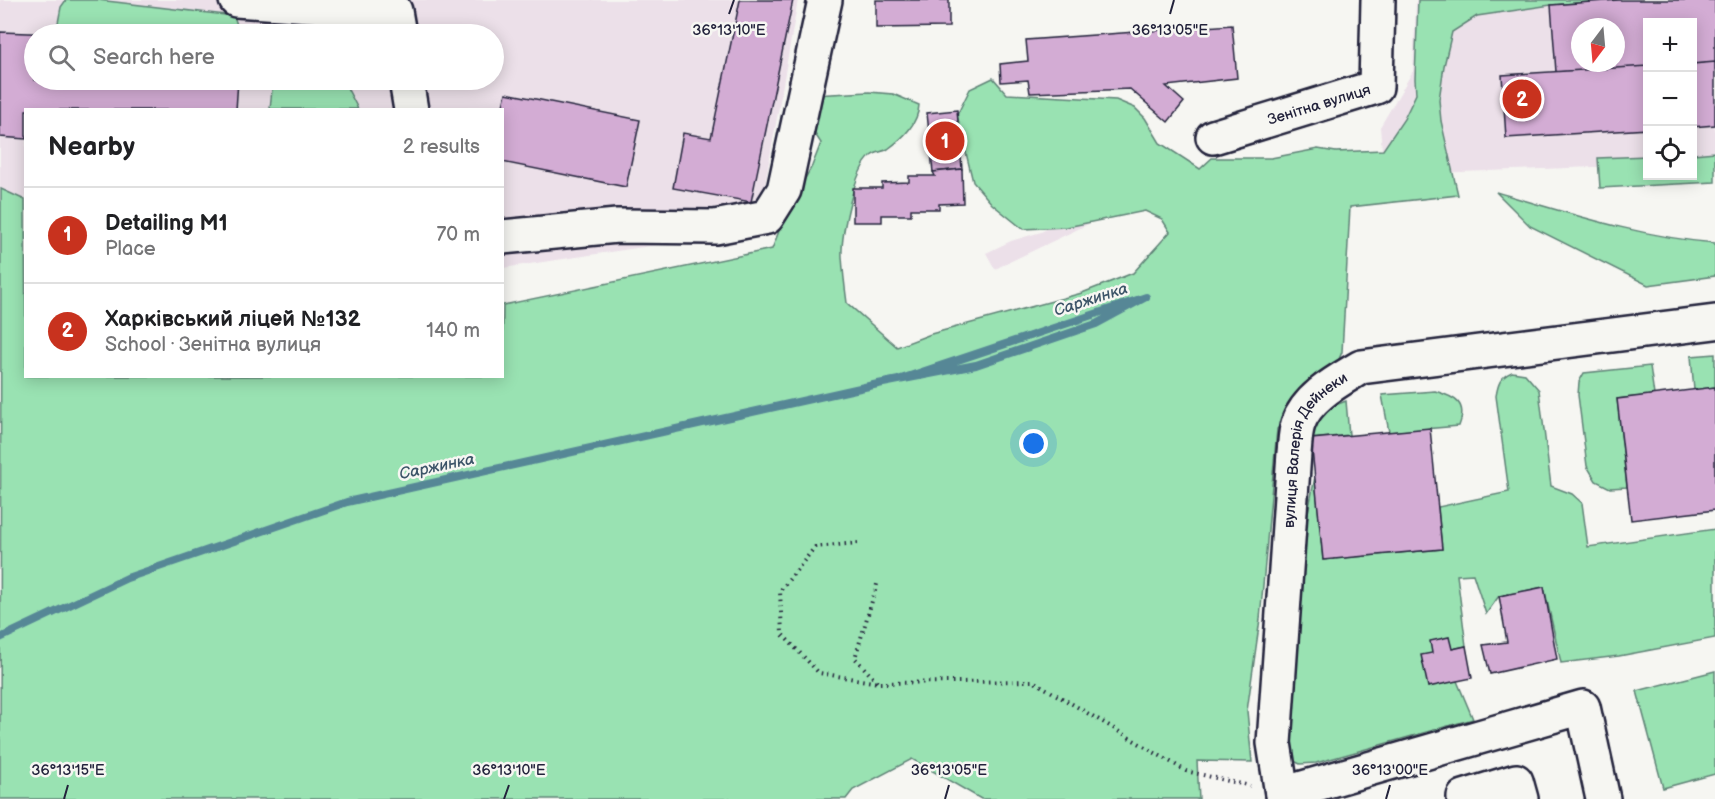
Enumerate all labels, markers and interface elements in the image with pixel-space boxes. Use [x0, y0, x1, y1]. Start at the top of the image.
north arrow [1571, 18, 1625, 72]
map controls [1643, 18, 1697, 180]
button: + [1643, 18, 1697, 72]
text: 36°13'10"E [692, 21, 766, 40]
text: 36°13'05"E [1132, 21, 1208, 40]
search box [24, 24, 504, 90]
icon: search [45, 41, 78, 74]
text: Search here [93, 44, 215, 71]
button: − [1643, 72, 1697, 126]
pin: 2 [1502, 76, 1541, 122]
street label: Зенітна вулиця [1265, 80, 1373, 129]
pin: 1 [926, 118, 964, 164]
button: locate [1643, 126, 1697, 180]
text: Nearby [48, 132, 135, 163]
text: 2 results [403, 135, 480, 159]
text: Detailing M1 [105, 210, 228, 237]
text: 1 [63, 223, 72, 247]
text: 70 m [436, 223, 480, 247]
text: Place [105, 237, 156, 261]
water label: Саржинка [1052, 279, 1130, 321]
text: Харківський ліцей №132 [105, 306, 361, 333]
text: 2 [62, 319, 73, 343]
text: 140 m [426, 319, 480, 343]
text: School · Зенітна вулиця [105, 333, 321, 357]
street label: вулиця Валерія Дейнеки [1279, 368, 1351, 529]
your location [1019, 429, 1048, 458]
water label: Саржинка [398, 450, 476, 484]
text: 36°13'15"E [31, 761, 105, 780]
text: 36°13'10"E [472, 761, 546, 780]
text: 36°13'05"E [911, 761, 987, 780]
text: 36°13'00"E [1352, 761, 1428, 780]

